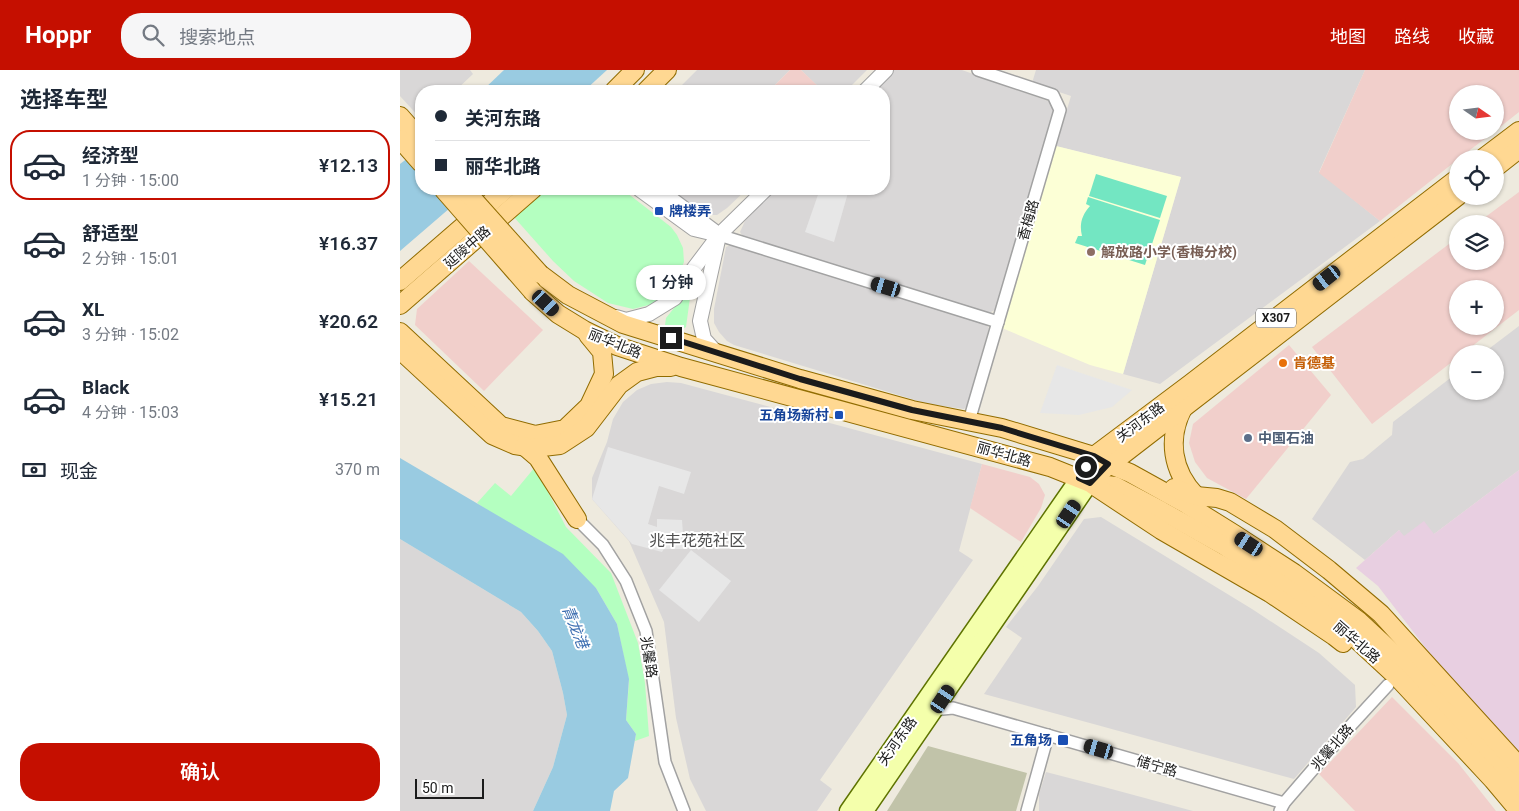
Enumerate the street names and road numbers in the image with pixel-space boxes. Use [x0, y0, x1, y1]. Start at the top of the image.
street label: 香梅路 [1015, 198, 1041, 242]
street label: 延陵中路 [441, 223, 493, 271]
road number: X307 [1256, 308, 1296, 328]
street label: 丽华北路 [586, 325, 644, 361]
street label: 关河东路 [1113, 399, 1167, 445]
street label: 丽华北路 [975, 439, 1033, 469]
street label: 丽华北路 [1331, 618, 1383, 666]
street label: 兆馨路 [638, 635, 660, 679]
street label: 关河东路 [874, 713, 920, 769]
street label: 兆馨北路 [1308, 721, 1356, 773]
street label: 储宁路 [1135, 753, 1179, 779]

